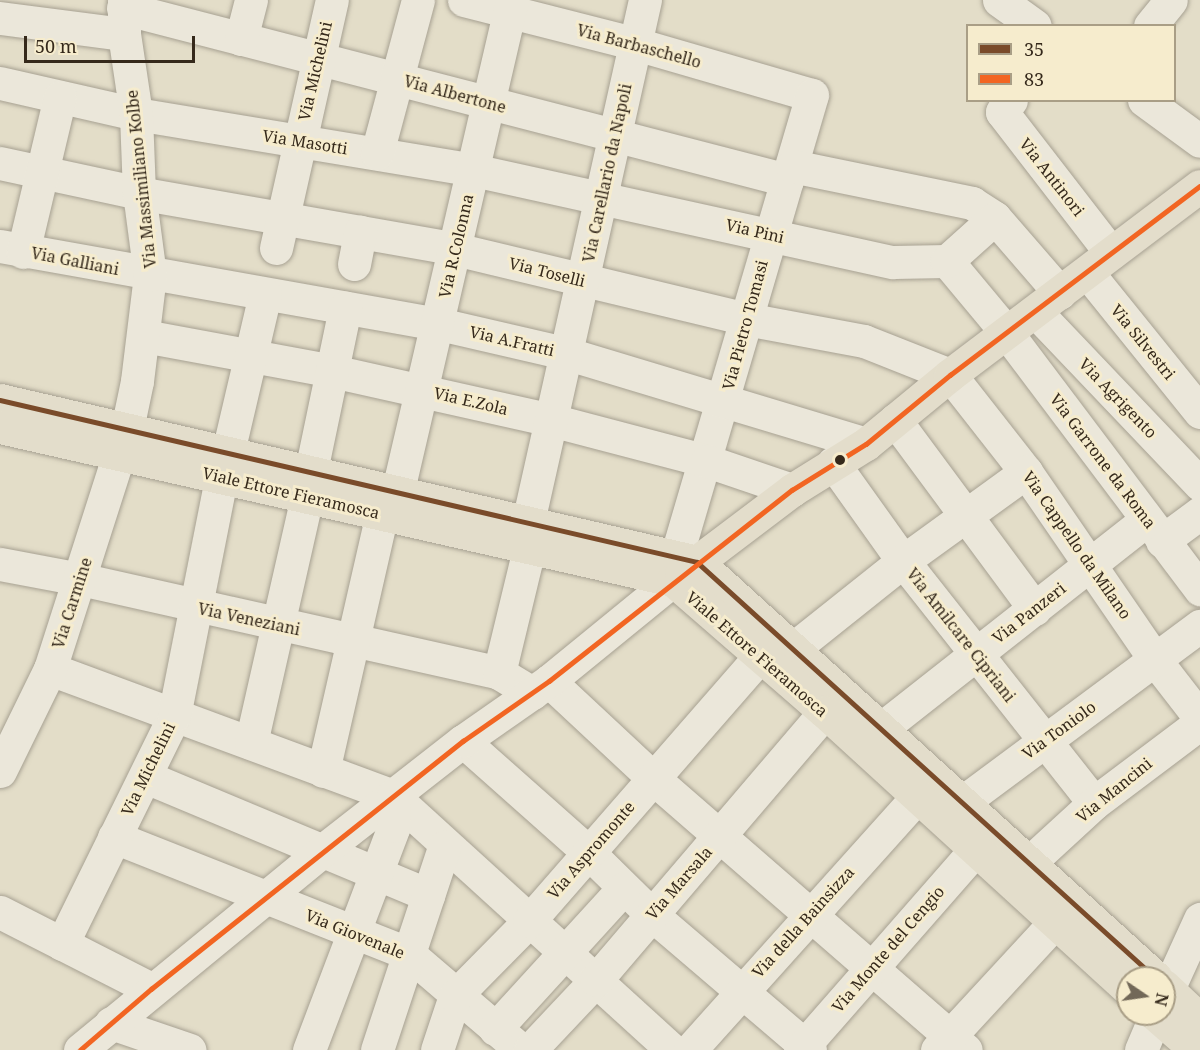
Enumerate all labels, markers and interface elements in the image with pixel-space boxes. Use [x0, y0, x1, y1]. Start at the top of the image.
street label: Via Michelini [294, 19, 336, 123]
street label: Via Barbaschello [575, 20, 703, 72]
scale bar [27, 24, 198, 62]
legend [966, 24, 1176, 102]
text: 50 m [35, 34, 77, 58]
text: 35 [1024, 37, 1044, 61]
text: 83 [1024, 67, 1044, 91]
street label: Via Albertone [402, 71, 508, 117]
street label: Via Carellario da Napoli [579, 82, 635, 264]
street label: Via Massimiliano Kolbe [122, 89, 160, 269]
street label: Via Masotti [261, 126, 349, 158]
street label: Via Antinori [1016, 134, 1088, 220]
street label: Via R.Colonna [435, 192, 477, 300]
street label: Via Pini [724, 215, 786, 247]
street label: Via Galliani [29, 243, 121, 279]
street label: Via Toselli [507, 253, 587, 291]
street label: Via Pietro Tomasi [718, 258, 772, 392]
street label: Via Silvestri [1107, 301, 1179, 383]
street label: Via A.Fratti [468, 322, 556, 360]
street label: Via Agrigento [1075, 354, 1161, 442]
street label: Via E.Zola [432, 383, 510, 419]
street label: Via Garrone da Roma [1046, 390, 1160, 532]
unlabelled marker [834, 454, 846, 466]
street label: Viale Ettore Fieramosca [201, 463, 381, 523]
street label: Via Cappello da Milano [1019, 467, 1135, 623]
street label: Via Carmine [48, 555, 96, 651]
street label: Via Amilcare Cipriani [903, 564, 1019, 706]
street label: Via Panzeri [989, 579, 1069, 647]
street label: Viale Ettore Fieramosca [682, 587, 832, 721]
street label: Via Veneziani [196, 599, 302, 639]
street label: Via Toniolo [1018, 697, 1100, 763]
street label: Via Michelini [117, 719, 179, 819]
street label: Via Mancini [1072, 754, 1156, 826]
street label: Via Aspromonte [543, 797, 639, 903]
street label: Via Marsala [642, 842, 716, 924]
street label: Via della Bainsizza [748, 862, 858, 982]
street label: Via Monte del Cengio [828, 882, 948, 1016]
street label: Via Giovenale [302, 905, 408, 963]
north arrow [1116, 966, 1176, 1026]
text: N [1149, 991, 1174, 1008]

